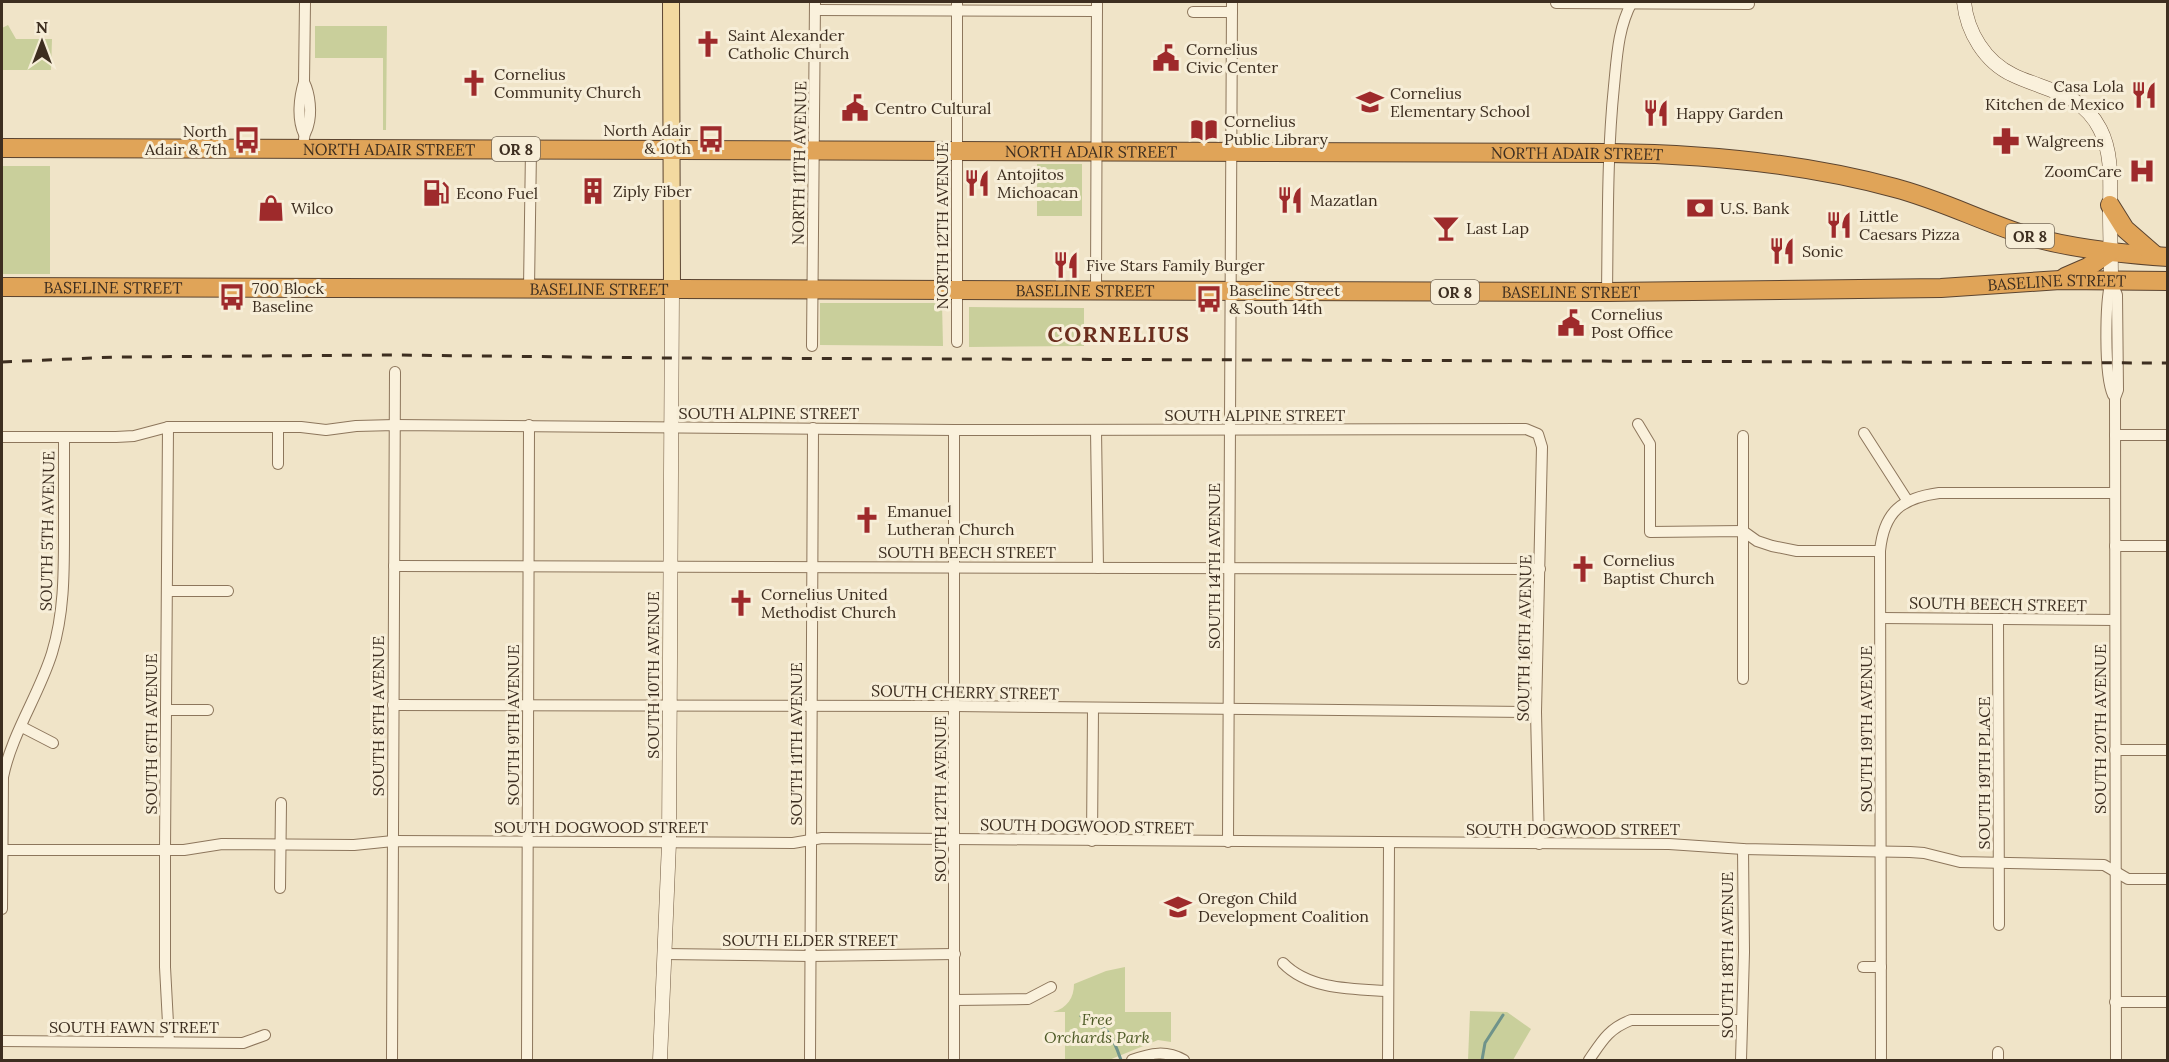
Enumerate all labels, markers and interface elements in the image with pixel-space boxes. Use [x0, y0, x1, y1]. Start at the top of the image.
north arrow [12, 12, 72, 72]
text: N [36, 17, 48, 37]
place label: Saint Alexander Catholic Church [728, 25, 850, 63]
church icon: Saint Alexander Catholic Church [693, 29, 723, 59]
place label: Cornelius Civic Center [1186, 39, 1278, 77]
public building icon: Cornelius Civic Center [1151, 43, 1181, 73]
place label: Cornelius Community Church [494, 64, 642, 102]
church icon: Cornelius Community Church [459, 68, 489, 98]
place label: Casa Lola Kitchen de Mexico [1985, 76, 2124, 114]
restaurant icon: Casa Lola Kitchen de Mexico [2129, 80, 2159, 110]
street label: NORTH 11TH AVENUE [788, 81, 810, 245]
place label: Cornelius Elementary School [1390, 83, 1530, 121]
school or university icon: Cornelius Elementary School [1355, 87, 1385, 117]
public building icon: Centro Cultural [840, 93, 870, 123]
place label: Centro Cultural [875, 98, 991, 118]
restaurant icon: Happy Garden [1641, 98, 1671, 128]
place label: Happy Garden [1676, 103, 1784, 123]
place label: Cornelius Public Library [1224, 111, 1328, 149]
library icon: Cornelius Public Library [1189, 115, 1219, 145]
place label: North Adair & 10th [603, 120, 691, 158]
place label: North Adair & 7th [144, 121, 227, 159]
bus stop icon: North Adair & 10th [696, 124, 726, 154]
bus stop icon: North Adair & 7th [232, 125, 262, 155]
pharmacy icon: Walgreens [1991, 126, 2021, 156]
place label: Walgreens [2026, 131, 2104, 151]
road number: OR 8 [492, 137, 540, 161]
street label: NORTH ADAIR STREET [303, 139, 475, 159]
street label: NORTH ADAIR STREET [1005, 141, 1177, 162]
street label: NORTH 12TH AVENUE [932, 142, 952, 309]
street label: NORTH ADAIR STREET [1491, 143, 1664, 164]
hospital icon: ZoomCare [2127, 156, 2157, 186]
place label: ZoomCare [2044, 161, 2122, 181]
place label: Antojitos Michoacan [996, 164, 1079, 202]
restaurant icon: Antojitos Michoacan [962, 168, 992, 198]
building icon: Ziply Fiber [578, 176, 608, 206]
fuel station icon: Econo Fuel [421, 178, 451, 208]
place label: Ziply Fiber [613, 181, 692, 201]
place label: Econo Fuel [456, 183, 538, 203]
restaurant icon: Mazatlan [1275, 185, 1305, 215]
place label: Mazatlan [1310, 190, 1378, 210]
shop icon: Wilco [256, 193, 286, 223]
bank icon: U.S. Bank [1685, 193, 1715, 223]
place label: Wilco [291, 198, 333, 218]
place label: U.S. Bank [1720, 198, 1790, 218]
place label: Little Caesars Pizza [1859, 206, 1960, 244]
restaurant icon: Little Caesars Pizza [1824, 210, 1854, 240]
bar icon: Last Lap [1431, 213, 1461, 243]
place label: Last Lap [1466, 218, 1529, 238]
road number: OR 8 [2006, 224, 2054, 248]
restaurant icon: Sonic [1767, 236, 1797, 266]
place label: Sonic [1802, 241, 1843, 261]
restaurant icon: Five Stars Family Burger [1051, 250, 1081, 280]
place label: Five Stars Family Burger [1086, 255, 1265, 275]
street label: BASELINE STREET [1987, 270, 2126, 295]
street label: BASELINE STREET [43, 277, 183, 298]
place label: 700 Block Baseline [252, 278, 324, 316]
street label: BASELINE STREET [529, 279, 669, 299]
street label: BASELINE STREET [1015, 280, 1155, 301]
place label: Baseline Street & South 14th [1229, 280, 1341, 318]
road number: OR 8 [1431, 280, 1479, 304]
bus stop icon: 700 Block Baseline [217, 282, 247, 312]
street label: BASELINE STREET [1501, 282, 1641, 302]
bus stop icon: Baseline Street & South 14th [1194, 284, 1224, 314]
place label: Cornelius Post Office [1591, 304, 1673, 342]
public building icon: Cornelius Post Office [1556, 308, 1586, 338]
district label: CORNELIUS [1048, 320, 1190, 348]
street label: SOUTH ALPINE STREET [679, 403, 859, 423]
street label: SOUTH ALPINE STREET [1165, 405, 1345, 425]
street label: SOUTH 5TH AVENUE [36, 451, 58, 611]
street label: SOUTH 14TH AVENUE [1204, 483, 1224, 649]
place label: Emanuel Lutheran Church [887, 501, 1015, 539]
church icon: Emanuel Lutheran Church [852, 505, 882, 535]
street label: SOUTH BEECH STREET [878, 542, 1056, 562]
place label: Cornelius Baptist Church [1603, 550, 1715, 588]
street label: SOUTH 16TH AVENUE [1513, 554, 1535, 721]
church icon: Cornelius Baptist Church [1568, 554, 1598, 584]
place label: Cornelius United Methodist Church [761, 584, 897, 622]
church icon: Cornelius United Methodist Church [726, 588, 756, 618]
street label: SOUTH 10TH AVENUE [643, 591, 663, 759]
street label: SOUTH BEECH STREET [1909, 592, 2087, 616]
street label: SOUTH 8TH AVENUE [368, 636, 388, 796]
street label: SOUTH 20TH AVENUE [2090, 644, 2110, 814]
street label: SOUTH 9TH AVENUE [503, 645, 523, 805]
street label: SOUTH 19TH AVENUE [1856, 646, 1876, 812]
street label: SOUTH 6TH AVENUE [141, 654, 161, 814]
street label: SOUTH 11TH AVENUE [786, 662, 806, 826]
street label: SOUTH CHERRY STREET [871, 680, 1059, 704]
street label: SOUTH 19TH PLACE [1974, 697, 1994, 849]
street label: SOUTH 12TH AVENUE [930, 716, 950, 882]
street label: SOUTH DOGWOOD STREET [980, 814, 1194, 838]
street label: SOUTH DOGWOOD STREET [494, 817, 708, 837]
street label: SOUTH DOGWOOD STREET [1466, 819, 1680, 839]
street label: SOUTH 18TH AVENUE [1717, 872, 1737, 1038]
place label: Oregon Child Development Coalition [1198, 888, 1369, 926]
school or university icon: Oregon Child Development Coalition [1163, 892, 1193, 922]
street label: SOUTH ELDER STREET [722, 930, 898, 950]
park label: Free Orchards Park [1044, 1009, 1150, 1047]
street label: SOUTH FAWN STREET [49, 1017, 219, 1037]

